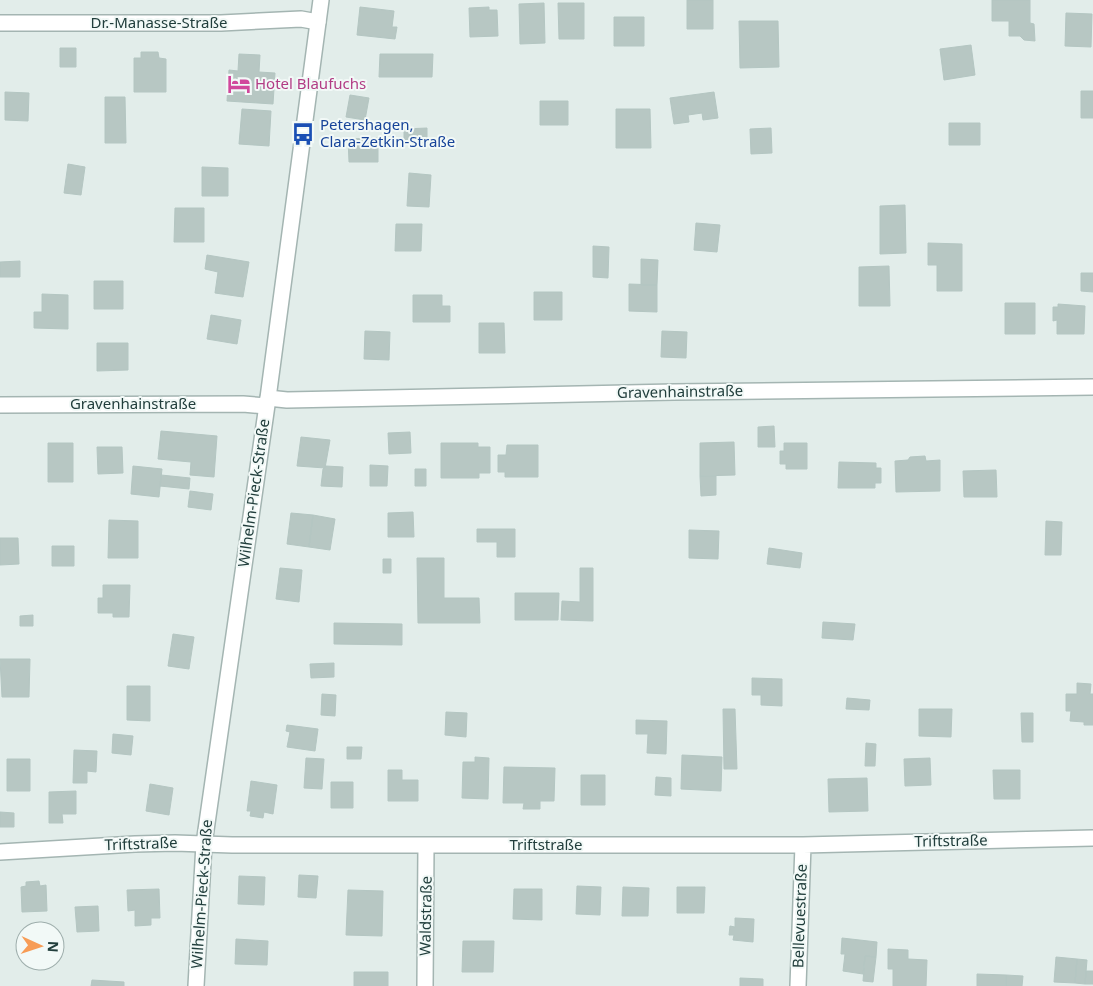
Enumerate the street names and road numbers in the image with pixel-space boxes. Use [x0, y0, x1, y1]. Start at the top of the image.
street label: Dr.-Manasse-Straße [91, 12, 227, 32]
street label: Gravenhainstraße [617, 380, 743, 402]
street label: Gravenhainstraße [70, 393, 196, 413]
street label: Wilhelm-Pieck-Straße [233, 417, 273, 568]
street label: Wilhelm-Pieck-Straße [186, 819, 216, 969]
street label: Triftstraße [914, 829, 988, 851]
street label: Triftstraße [104, 832, 178, 854]
street label: Triftstraße [509, 834, 583, 854]
street label: Bellevuestraße [787, 863, 811, 968]
street label: Waldstraße [414, 876, 436, 956]

